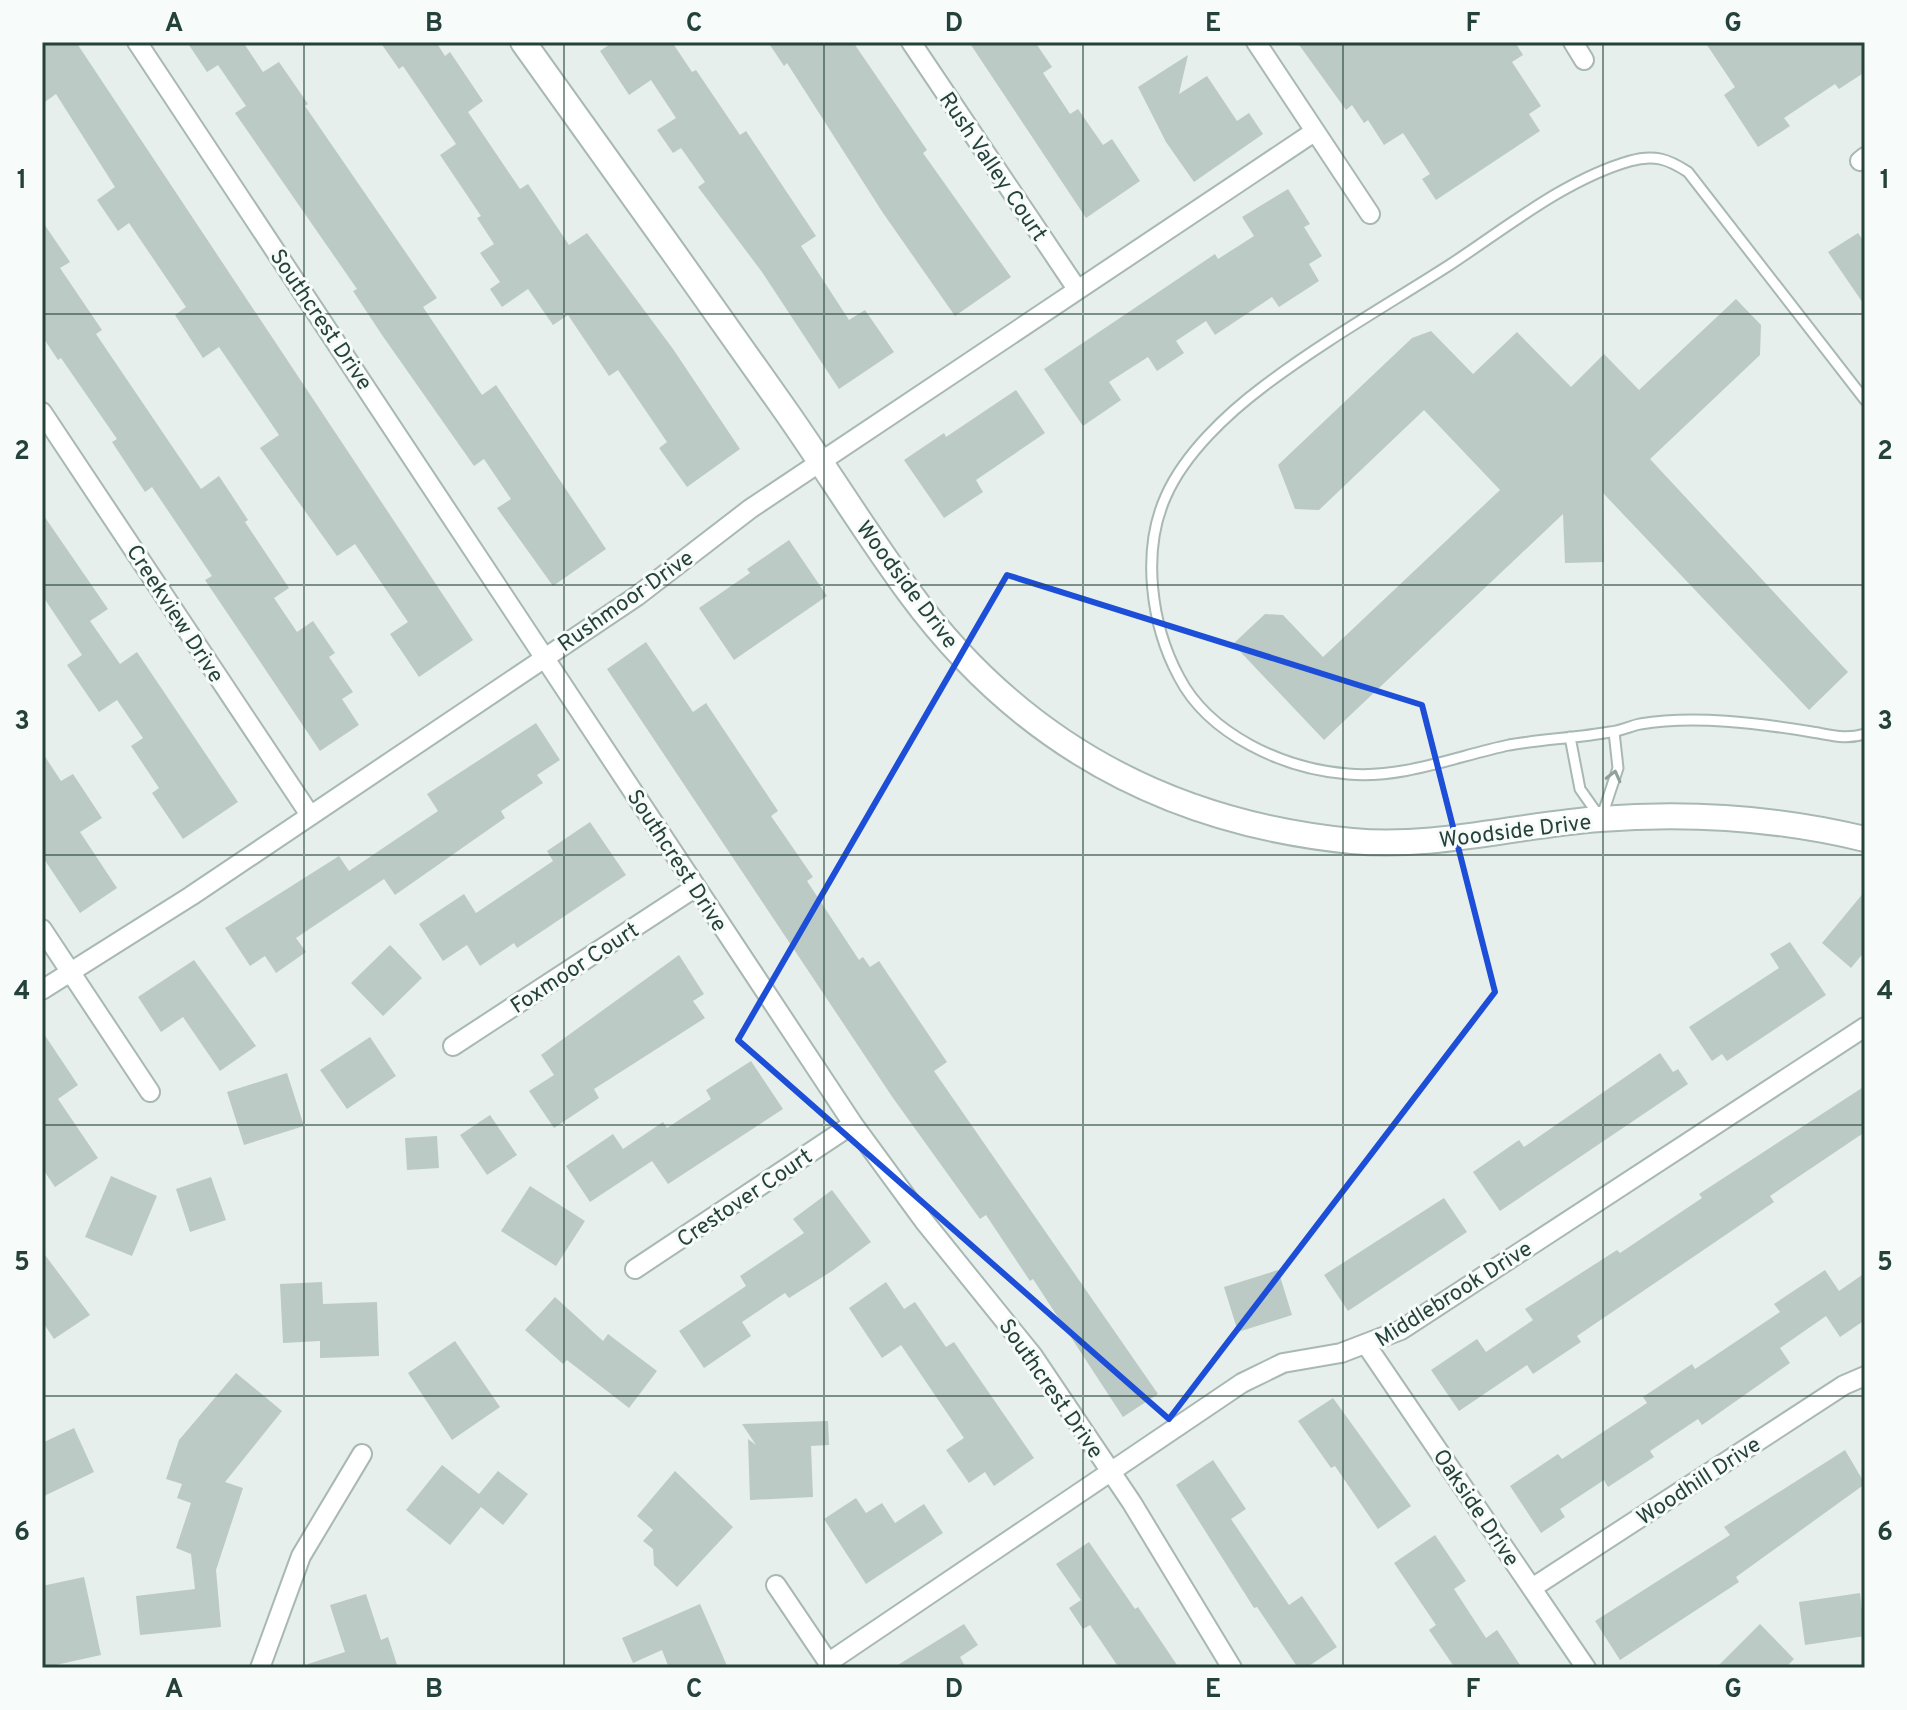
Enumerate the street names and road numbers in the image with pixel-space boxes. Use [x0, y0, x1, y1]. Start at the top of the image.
street label: Rush Valley Court [932, 88, 1052, 247]
street label: Southcrest Drive [263, 245, 377, 396]
street label: Woodside Drive [849, 516, 963, 655]
street label: Creekview Drive [119, 540, 229, 688]
street label: Rushmoor Drive [553, 545, 699, 659]
street label: Southcrest Drive [620, 785, 732, 938]
street label: Woodside Drive [1438, 810, 1593, 855]
street label: Foxmoor Court [506, 918, 645, 1021]
street label: Crestover Court [673, 1144, 818, 1254]
street label: Middlebrook Drive [1371, 1236, 1538, 1354]
street label: Southcrest Drive [992, 1314, 1108, 1465]
street label: Woodhill Drive [1632, 1432, 1766, 1532]
street label: Oakside Drive [1426, 1445, 1524, 1572]

